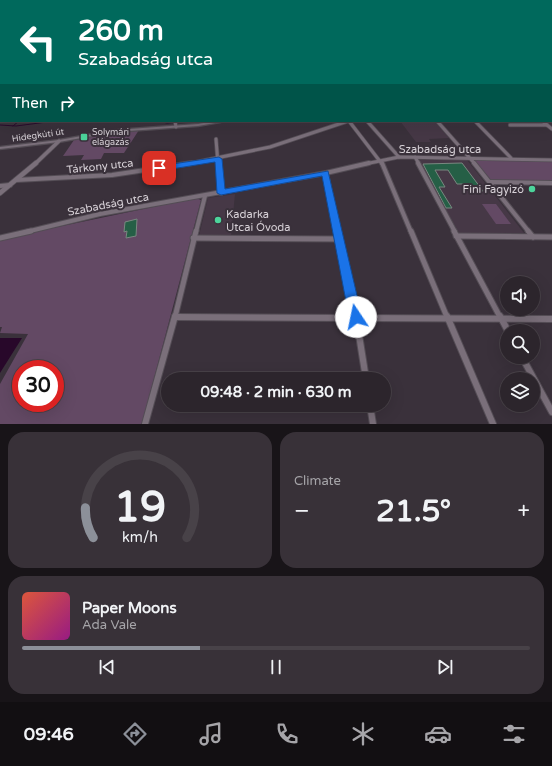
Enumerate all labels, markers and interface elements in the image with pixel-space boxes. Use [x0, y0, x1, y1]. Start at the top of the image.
text: 260 m [78, 14, 164, 48]
icon: left [12, 16, 64, 68]
text: Szabadság utca [78, 48, 213, 70]
icon: right [56, 92, 78, 114]
text: Then [12, 94, 48, 112]
street label: Hidegkúti út [11, 126, 65, 145]
place label: Solymári elágazás [92, 127, 129, 148]
marker: Solymári elágazás [79, 132, 89, 142]
street label: Szabadság utca [399, 143, 481, 156]
pin [142, 151, 176, 185]
street label: Tárkony utca [66, 157, 134, 176]
icon: arrive [148, 157, 170, 179]
place label: Fini Fagyizó [463, 183, 524, 196]
marker: Fini Fagyizó [527, 184, 537, 194]
street label: Szabadság utca [66, 190, 150, 219]
place label: Kadarka Utcai Óvoda [226, 208, 291, 234]
marker: Kadarka Utcai Óvoda [213, 215, 223, 225]
map controls [500, 276, 540, 412]
button: sound [500, 276, 540, 316]
position arrow [335, 296, 377, 338]
button: search [500, 324, 540, 364]
speed limit sign: 30 [12, 360, 64, 412]
button: layers [500, 372, 540, 412]
text: 09:48 · 2 min · 630 m [201, 383, 351, 401]
text: Climate [294, 473, 341, 489]
text: 19 [114, 483, 166, 533]
text: 21.5° [376, 493, 451, 530]
text: − [294, 498, 310, 524]
text: + [518, 498, 530, 524]
text: km/h [122, 529, 158, 546]
text: Paper Moons [82, 599, 177, 617]
text: Ada Vale [82, 617, 137, 633]
icon: previous [96, 656, 118, 678]
icon: pause [265, 656, 287, 678]
icon: next [434, 656, 456, 678]
icon: directions [121, 720, 149, 748]
icon: music [197, 720, 225, 748]
icon: phone [273, 720, 301, 748]
icon: climate [349, 720, 377, 748]
icon: car [424, 720, 452, 748]
icon: filters [500, 720, 528, 748]
text: 09:46 [24, 723, 74, 745]

